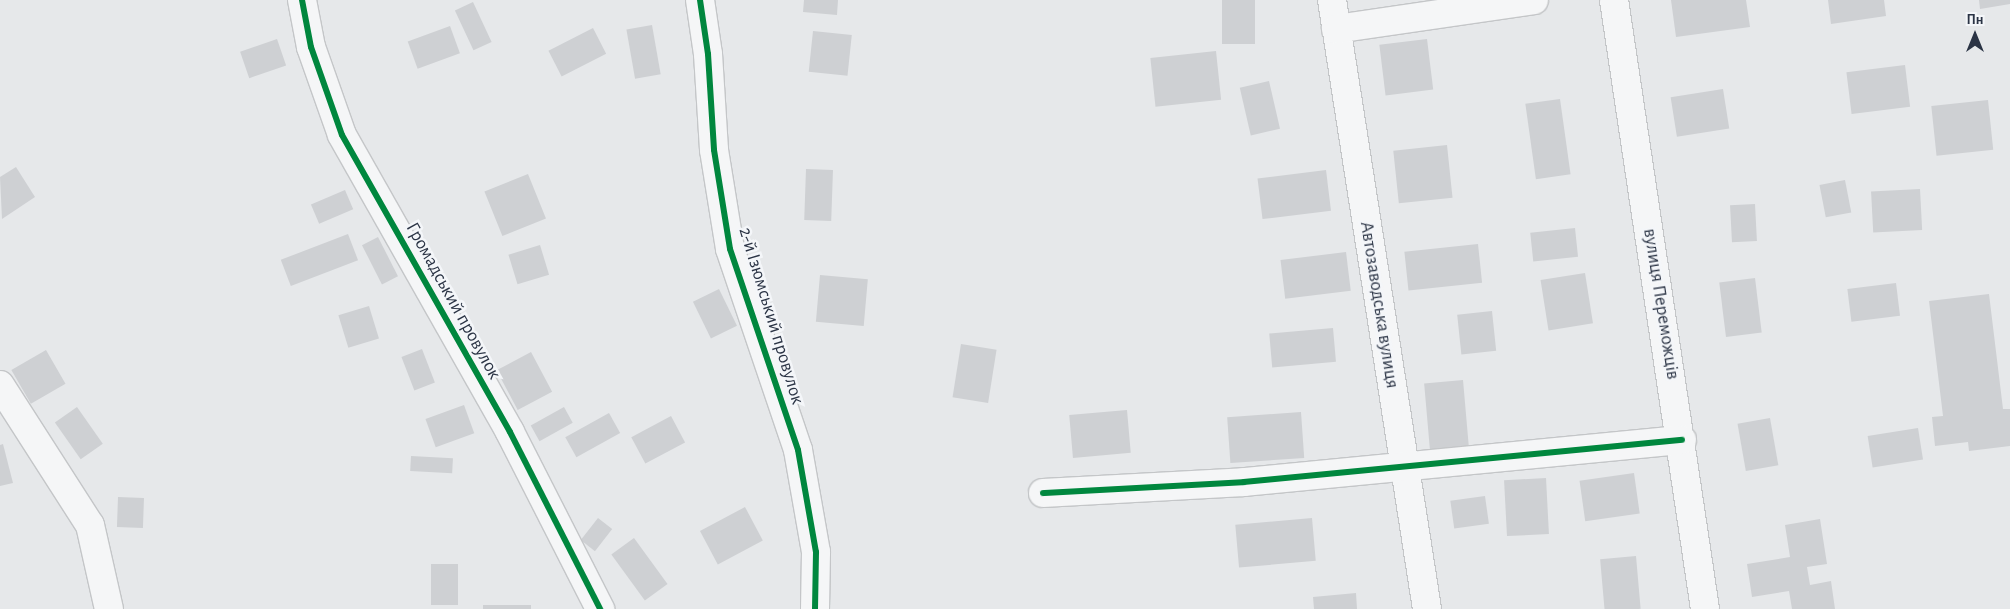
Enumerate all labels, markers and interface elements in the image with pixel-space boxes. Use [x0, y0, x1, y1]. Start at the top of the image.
north arrow [1950, 10, 2000, 60]
text: Пн [1966, 13, 1984, 27]
street label: Громадський провулок [400, 218, 506, 384]
street label: Автозаводська вулиця [1355, 220, 1403, 390]
street label: 2-й Ізюмський провулок [733, 225, 809, 407]
street label: вулиця Переможців [1638, 227, 1684, 381]

